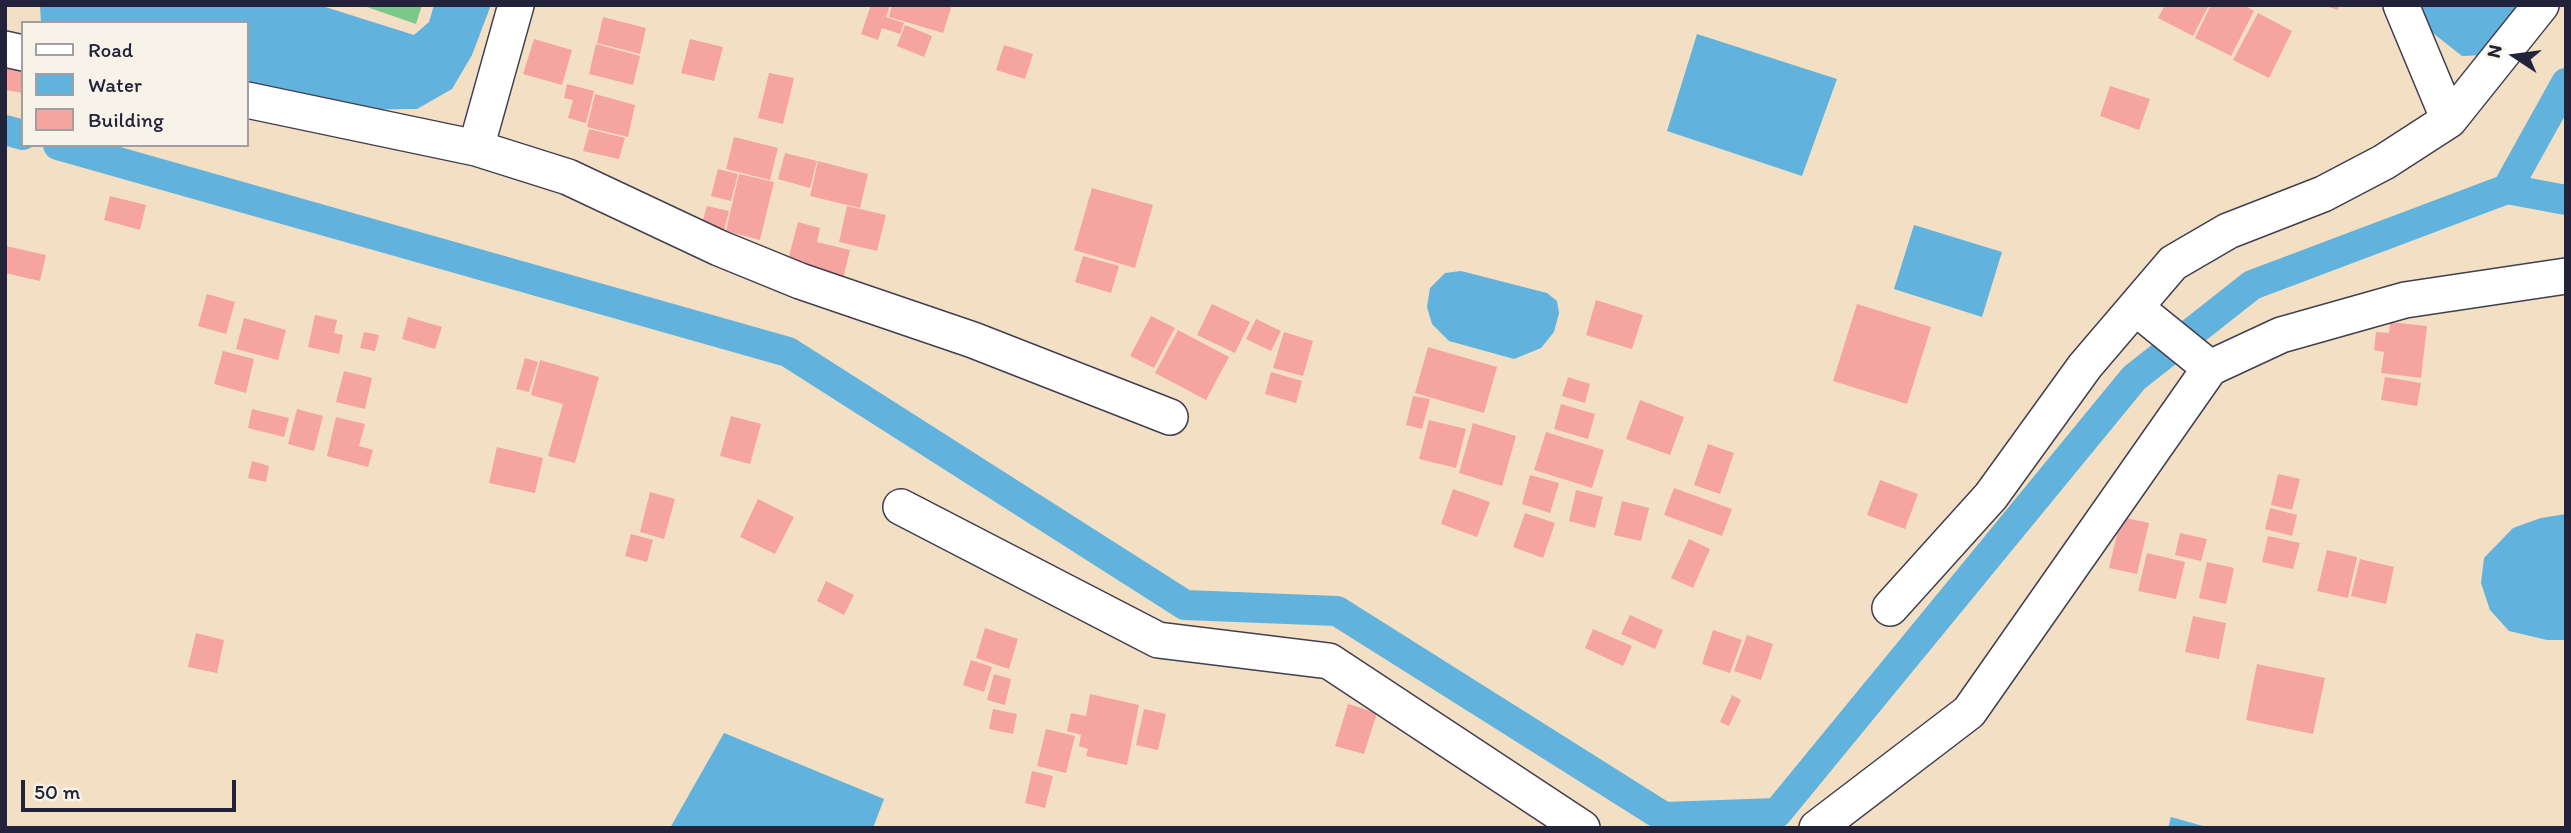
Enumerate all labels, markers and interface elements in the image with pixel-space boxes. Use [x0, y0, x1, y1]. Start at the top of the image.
legend [21, 21, 248, 147]
north arrow [2480, 21, 2550, 91]
text: Road [88, 37, 133, 62]
text: N [2481, 42, 2507, 60]
text: Water [88, 72, 142, 97]
text: Building [88, 107, 164, 132]
scale bar [24, 766, 240, 810]
text: 50 m [34, 779, 80, 804]

